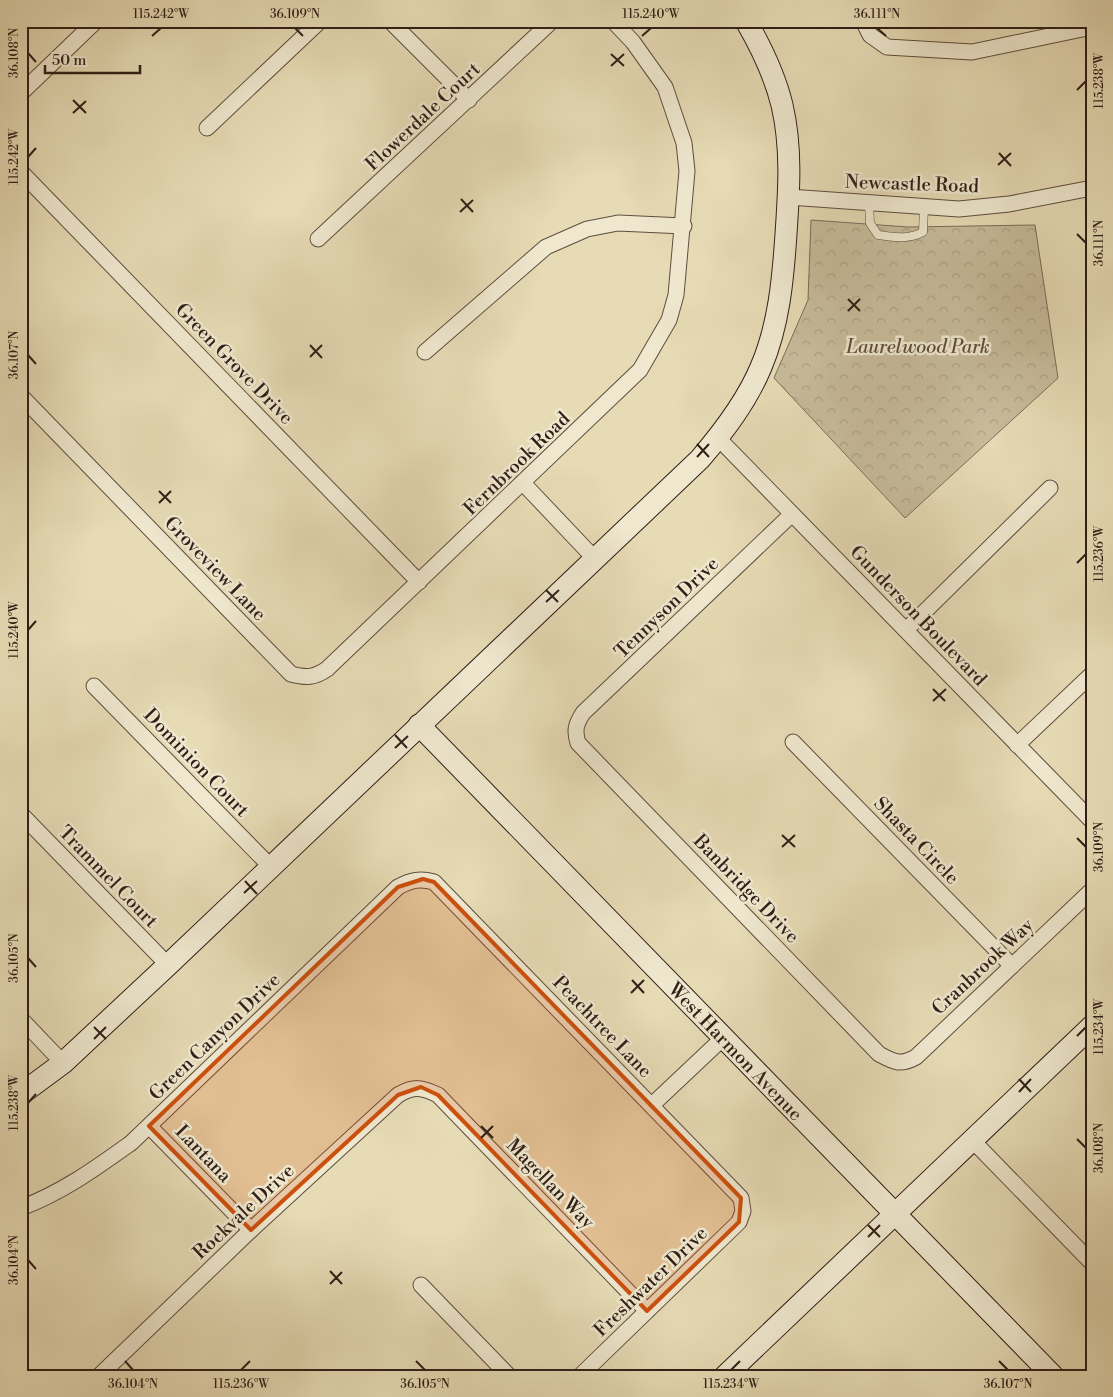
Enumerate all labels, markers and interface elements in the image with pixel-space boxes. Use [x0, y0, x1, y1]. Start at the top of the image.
text: 115.242°W [133, 7, 190, 22]
text: 36.109°N [270, 7, 320, 22]
text: 115.240°W [622, 7, 681, 22]
text: 36.111°N [854, 7, 900, 22]
text: 36.108°N [7, 28, 22, 78]
scale bar [45, 42, 140, 74]
text: 50 m [52, 51, 86, 70]
text: 115.238°W [1092, 52, 1107, 109]
street label: Flowerdale Court [360, 57, 485, 176]
text: 115.242°W [7, 128, 22, 185]
street label: Newcastle Road [845, 170, 980, 198]
text: 36.111°N [1092, 220, 1107, 266]
street label: Green Grove Drive [170, 298, 298, 430]
text: 36.107°N [7, 331, 22, 379]
park label: Laurelwood Park [845, 335, 990, 359]
street label: Fernbrook Road [458, 407, 575, 521]
street label: Groveview Lane [159, 511, 271, 626]
text: 115.236°W [1092, 525, 1107, 582]
street label: Gunderson Boulevard [845, 540, 992, 691]
street label: Tennyson Drive [610, 552, 724, 663]
text: 115.240°W [7, 600, 22, 659]
street label: Dominion Court [138, 703, 254, 822]
street label: Shasta Circle [868, 792, 964, 890]
street label: Trammel Court [54, 821, 163, 933]
text: 36.109°N [1092, 822, 1107, 872]
street label: Banbridge Drive [688, 828, 804, 948]
street label: Cranbrook Way [927, 913, 1039, 1020]
text: 36.105°N [7, 933, 22, 983]
street label: Green Canyon Drive [144, 968, 285, 1106]
street label: Peachtree Lane [548, 971, 657, 1083]
street label: West Harmon Avenue [662, 977, 808, 1126]
text: 115.234°W [1092, 998, 1107, 1055]
text: 115.238°W [7, 1074, 22, 1131]
street label: Lantana [170, 1120, 237, 1188]
text: 36.108°N [1092, 1123, 1107, 1173]
street label: Magellan Way [501, 1133, 600, 1234]
street label: Rockvale Drive [188, 1159, 299, 1265]
street label: Freshwater Drive [589, 1221, 713, 1342]
text: 36.104°N [7, 1235, 22, 1285]
text: 36.104°N [108, 1377, 158, 1392]
text: 115.236°W [213, 1377, 270, 1392]
text: 36.105°N [400, 1377, 450, 1392]
text: 115.234°W [703, 1377, 760, 1392]
text: 36.107°N [984, 1377, 1032, 1392]

